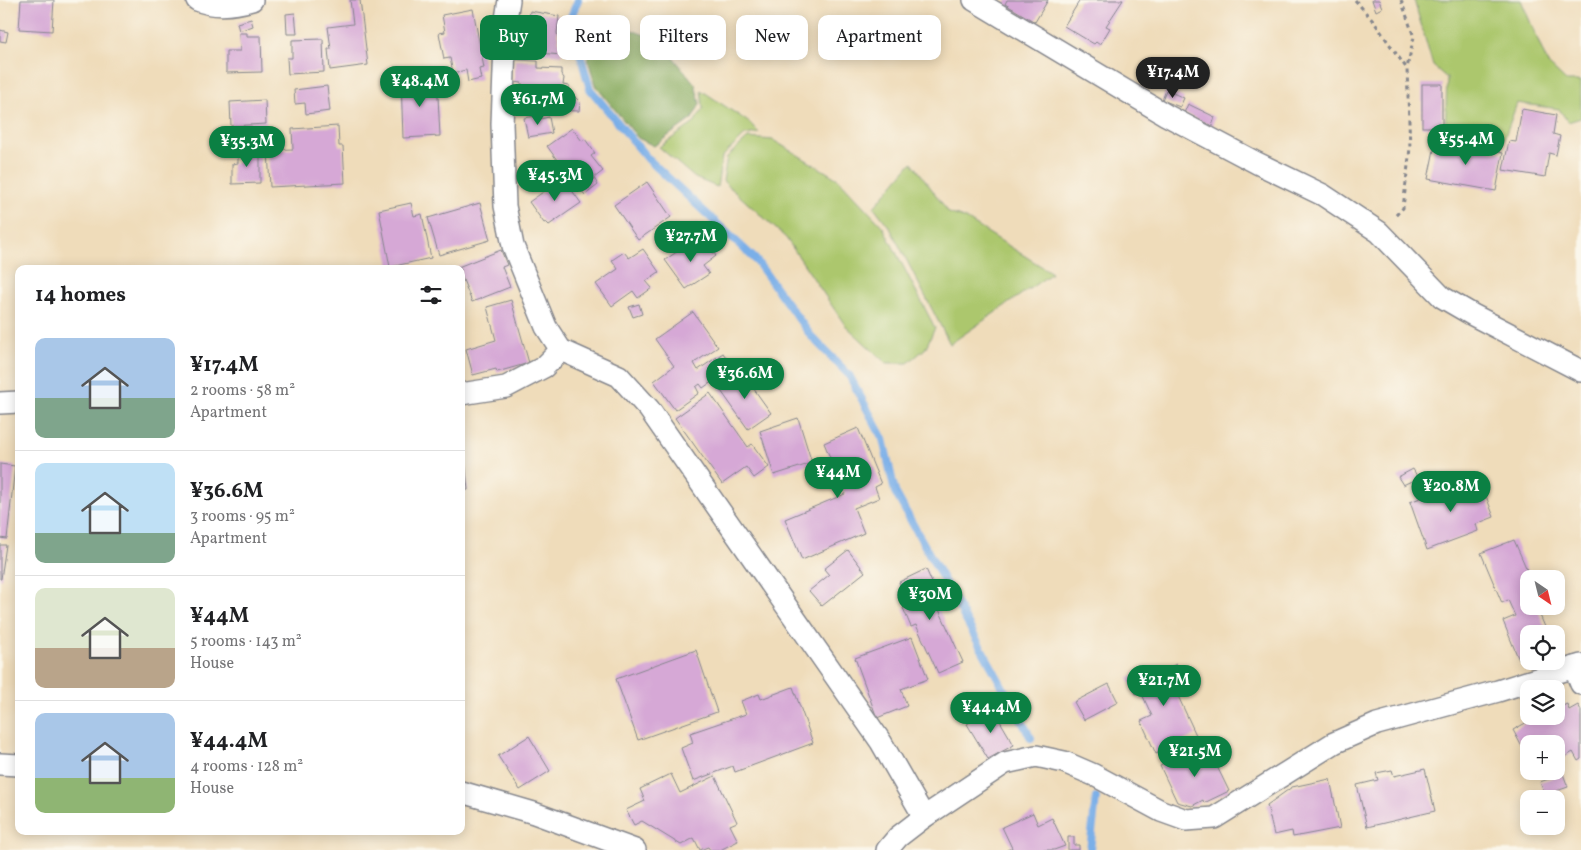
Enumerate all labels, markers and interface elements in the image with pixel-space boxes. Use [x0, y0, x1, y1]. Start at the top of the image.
chip: Buy [480, 15, 547, 60]
chip: Rent [557, 15, 630, 60]
chip: Filters [640, 15, 726, 60]
chip: New [736, 15, 808, 60]
chip: Apartment [818, 15, 941, 60]
pin: ¥17.4M [1132, 56, 1214, 99]
text: ¥17.4M [1147, 62, 1199, 84]
pin: ¥48.4M [379, 66, 461, 108]
text: ¥48.4M [391, 71, 449, 93]
pin: ¥61.7M [497, 84, 579, 126]
text: ¥61.7M [512, 89, 564, 111]
pin: ¥55.4M [1425, 124, 1507, 166]
pin: ¥35.3M [206, 126, 288, 168]
text: ¥55.4M [1438, 129, 1494, 151]
text: ¥35.3M [220, 131, 274, 153]
pin: ¥45.3M [514, 160, 596, 202]
text: ¥45.3M [527, 165, 583, 187]
pin: ¥27.7M [650, 220, 732, 263]
text: ¥27.7M [665, 226, 717, 248]
text: 14 homes [35, 281, 126, 310]
icon: filters [417, 281, 445, 309]
text: ¥17.4M [190, 351, 259, 380]
icon: home [75, 358, 135, 418]
pin: ¥36.6M [704, 358, 786, 400]
text: ¥36.6M [717, 363, 773, 385]
text: 2 rooms · 58 m² [190, 380, 295, 402]
text: Apartment [190, 402, 267, 424]
pin: ¥44M [808, 456, 868, 499]
text: ¥44M [816, 462, 860, 484]
pin: ¥20.8M [1410, 470, 1492, 513]
text: ¥20.8M [1423, 476, 1479, 498]
text: ¥36.6M [190, 477, 263, 506]
icon: home [75, 483, 135, 543]
text: 3 rooms · 95 m² [190, 506, 295, 528]
text: Apartment [190, 528, 267, 550]
north arrow [1520, 570, 1565, 615]
map controls [1520, 570, 1565, 835]
pin: ¥30M [900, 578, 960, 621]
text: ¥30M [908, 584, 952, 606]
text: ¥44M [190, 602, 249, 631]
icon: home [75, 608, 135, 668]
button: locate [1520, 625, 1565, 670]
text: 5 rooms · 143 m² [190, 631, 302, 653]
text: House [190, 653, 234, 675]
pin: ¥21.7M [1123, 664, 1205, 707]
text: ¥21.7M [1138, 670, 1190, 692]
button: layers [1520, 680, 1565, 725]
pin: ¥44.4M [950, 692, 1032, 734]
text: ¥44.4M [961, 697, 1021, 719]
text: ¥44.4M [190, 727, 268, 756]
icon: home [75, 733, 135, 793]
button: + [1520, 735, 1565, 780]
pin: ¥21.5M [1154, 736, 1236, 778]
text: ¥21.5M [1169, 741, 1221, 763]
text: 4 rooms · 128 m² [190, 756, 303, 778]
text: House [190, 778, 234, 800]
button: − [1520, 790, 1565, 835]

